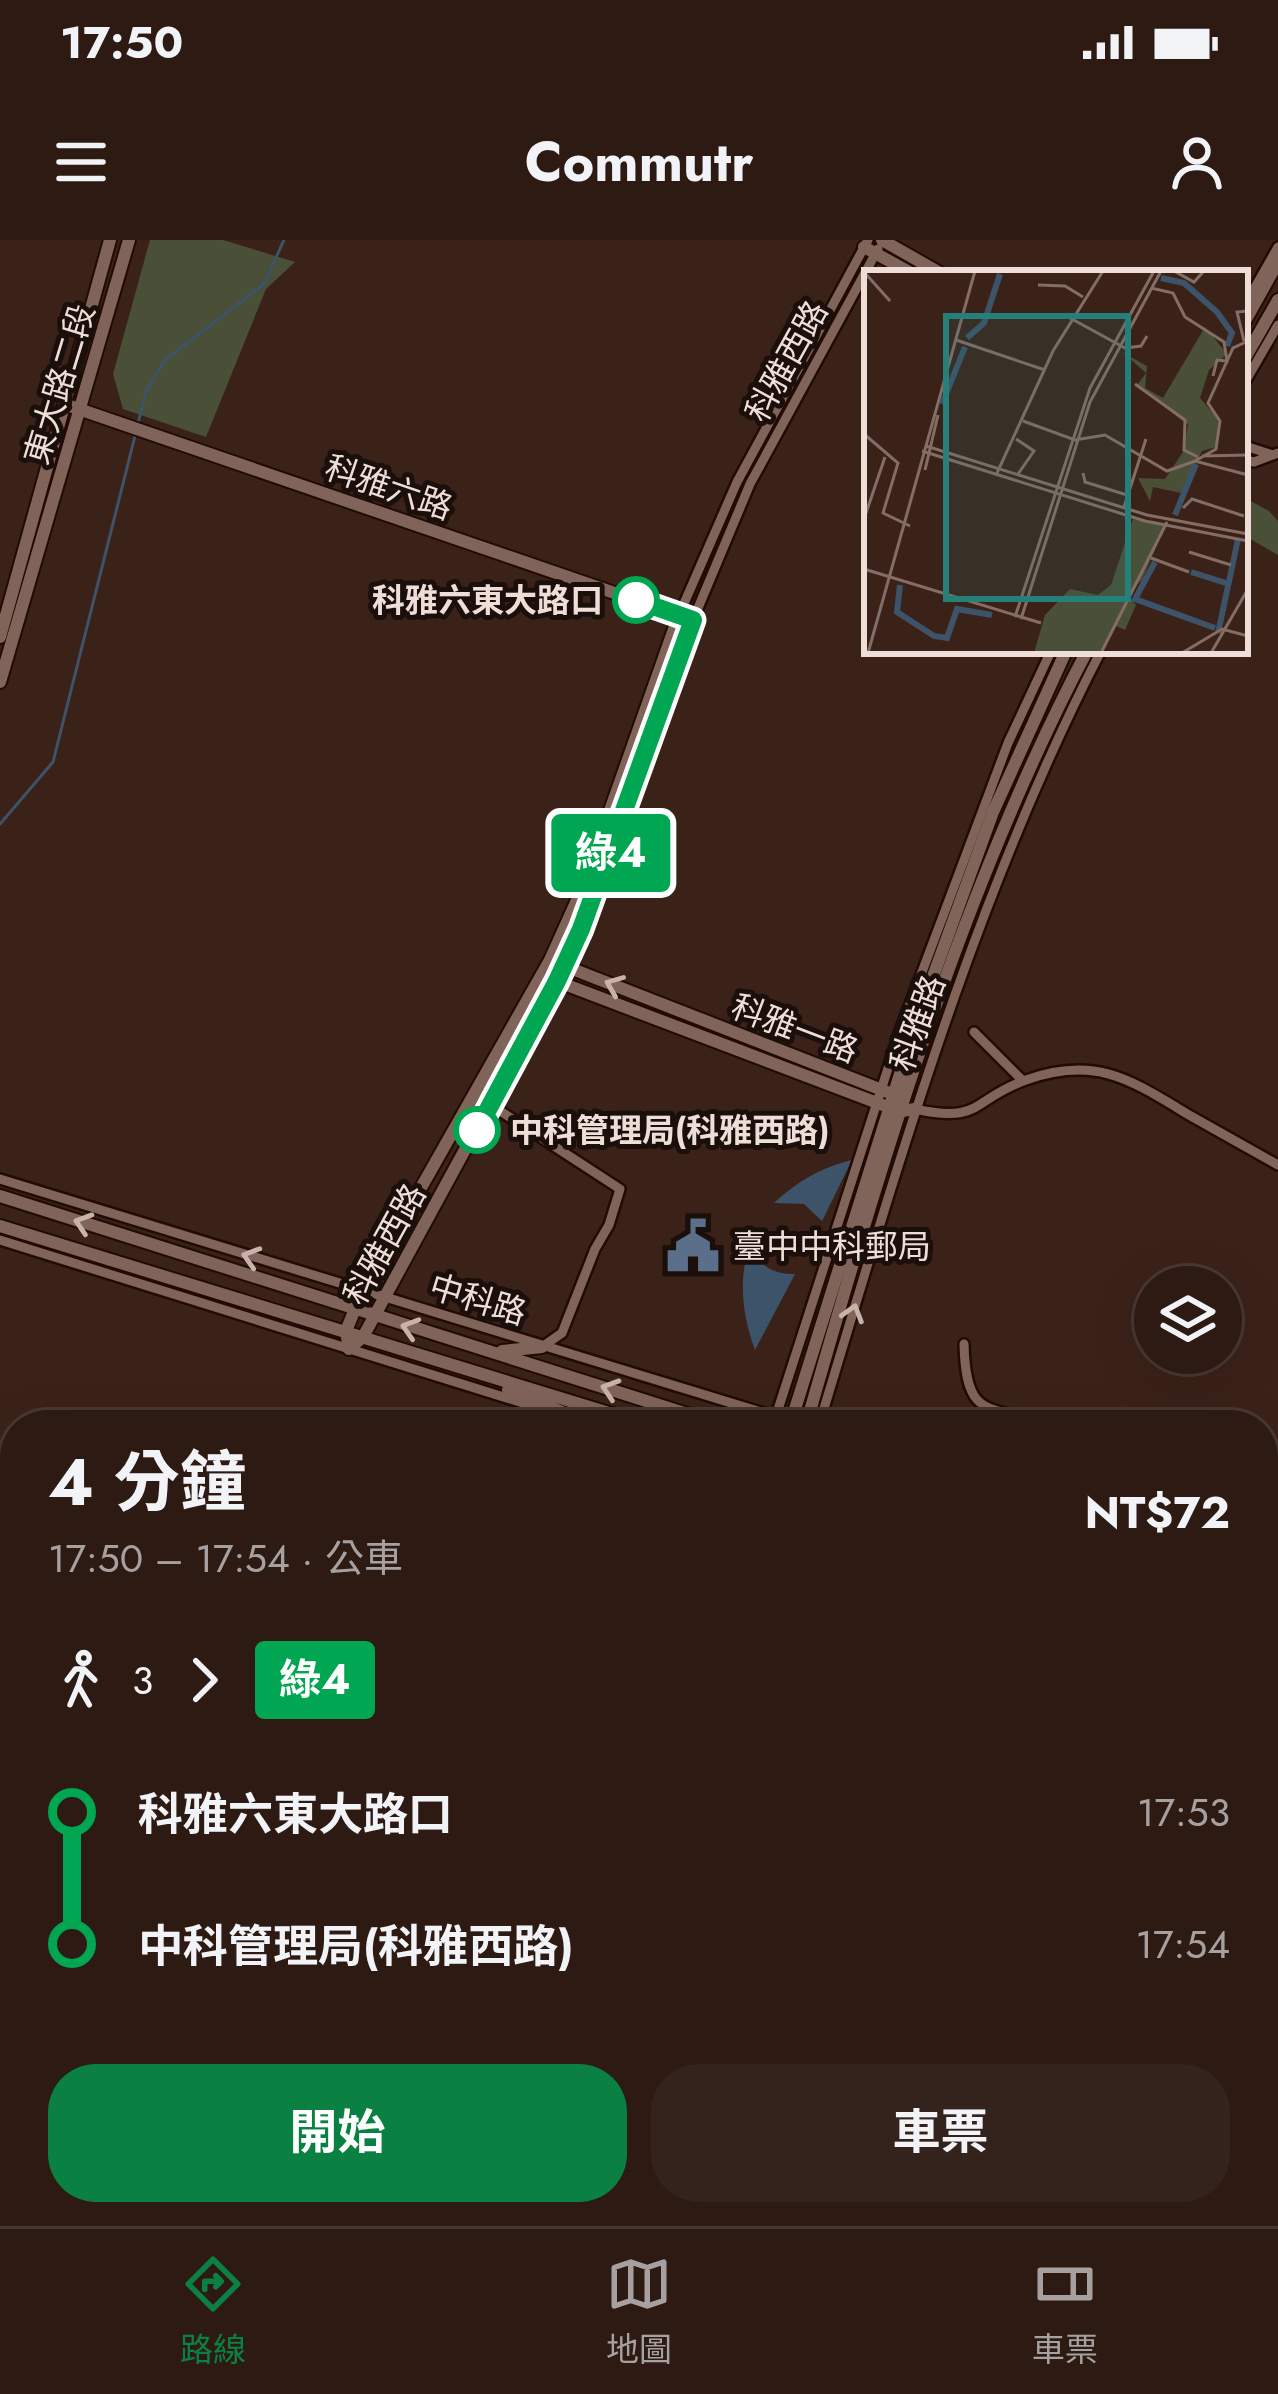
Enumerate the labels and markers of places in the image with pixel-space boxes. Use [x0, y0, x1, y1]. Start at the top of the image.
place label: 科雅六東大路口 [372, 577, 603, 624]
marker: 科雅六東大路口 [614, 578, 658, 622]
place label: 中科管理局(科雅西路) [510, 1107, 830, 1154]
marker: 中科管理局(科雅西路) [455, 1108, 499, 1152]
public building icon: 臺中中科郵局 [664, 1217, 722, 1275]
place label: 臺中中科郵局 [733, 1223, 931, 1270]

